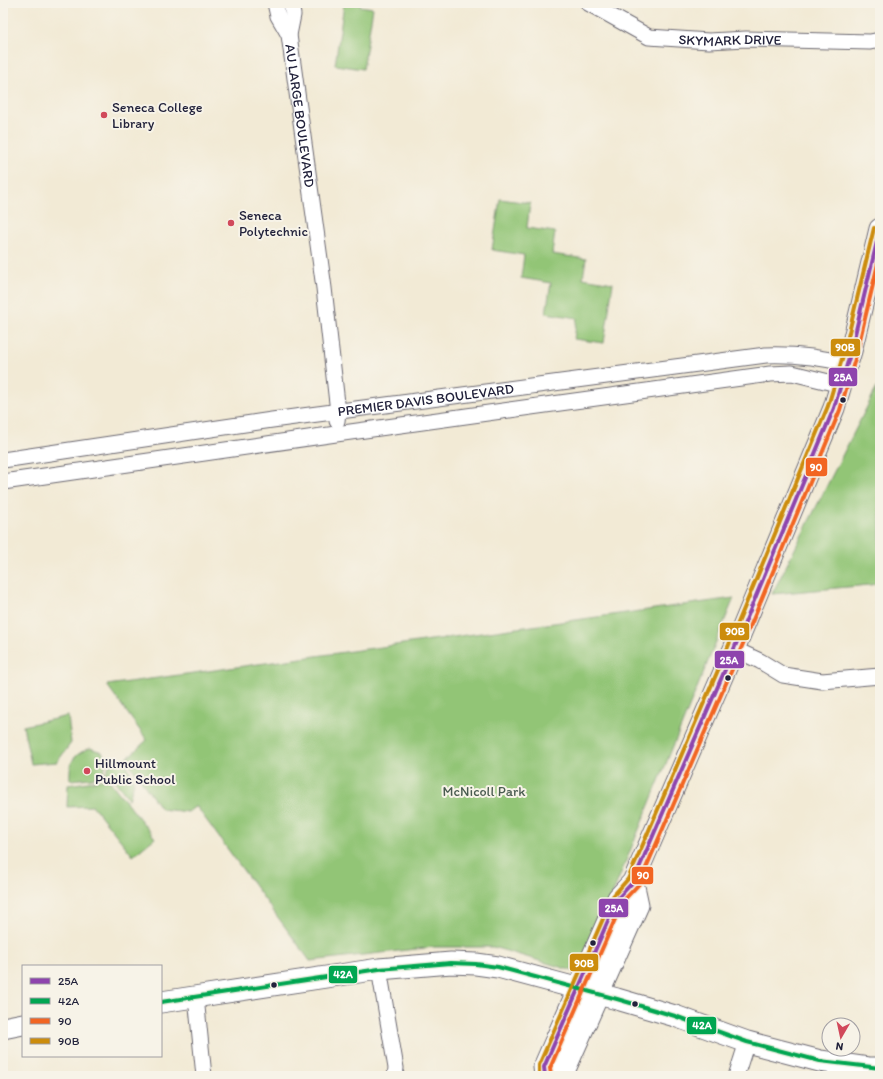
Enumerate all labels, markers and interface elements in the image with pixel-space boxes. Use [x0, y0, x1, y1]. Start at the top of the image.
street label: SKYMARK DRIVE [678, 31, 782, 50]
street label: AU LARGE BOULEVARD [281, 43, 318, 189]
place label: Seneca College Library [112, 99, 203, 132]
marker: Seneca College Library [99, 110, 109, 120]
place label: Seneca Polytechnic [239, 207, 308, 240]
marker: Seneca Polytechnic [226, 218, 236, 228]
line badge: 90B [830, 338, 861, 357]
text: 90B [835, 341, 855, 354]
line badge: 25A [828, 367, 858, 387]
text: 25A [834, 371, 853, 384]
street label: PREMIER DAVIS BOULEVARD [337, 380, 515, 420]
unlabelled marker [838, 395, 848, 405]
line badge: 90 [805, 457, 828, 477]
text: 90 [810, 461, 822, 474]
line badge: 90B [719, 622, 750, 641]
text: 90B [725, 625, 745, 638]
line badge: 25A [714, 650, 745, 669]
text: 25A [720, 654, 739, 667]
unlabelled marker [723, 673, 733, 683]
place label: Hillmount Public School [95, 755, 175, 788]
marker: Hillmount Public School [82, 766, 92, 776]
park label: McNicoll Park [443, 783, 526, 800]
line badge: 90 [631, 866, 654, 885]
text: 90 [637, 869, 649, 882]
line badge: 25A [598, 898, 629, 918]
text: 25A [605, 902, 624, 915]
unlabelled marker [588, 938, 598, 948]
line badge: 90B [569, 953, 599, 972]
text: 90B [574, 957, 594, 970]
legend [22, 965, 162, 1057]
line badge: 42A [328, 965, 358, 984]
text: 42A [333, 968, 354, 981]
text: 25A [58, 974, 79, 988]
unlabelled marker [269, 980, 279, 990]
text: 42A [58, 994, 80, 1008]
unlabelled marker [630, 999, 640, 1009]
text: 90 [58, 1014, 72, 1028]
line badge: 42A [686, 1016, 717, 1035]
north arrow [821, 1017, 861, 1057]
text: 42A [692, 1019, 713, 1032]
text: 90B [58, 1034, 80, 1048]
text: N [835, 1039, 844, 1053]

